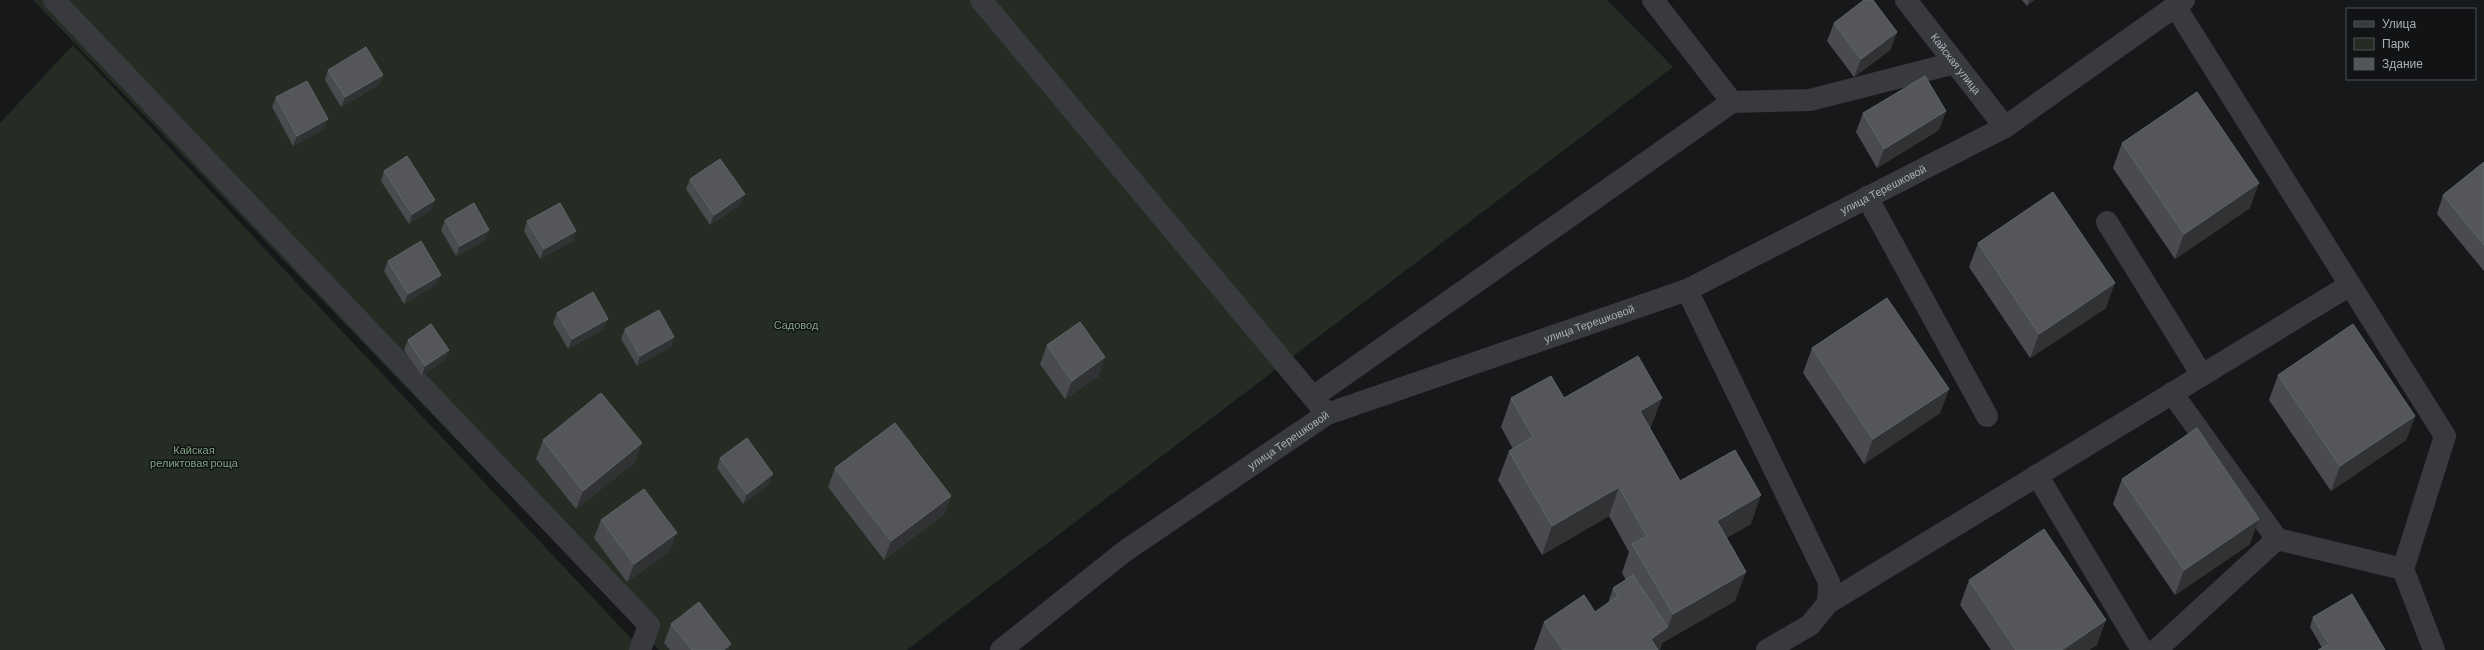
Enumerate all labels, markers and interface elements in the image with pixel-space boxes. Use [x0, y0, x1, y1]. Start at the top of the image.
legend [2346, 8, 2476, 80]
text: Улица [2382, 16, 2416, 31]
street label: Кайская улица [1928, 30, 1985, 97]
text: Парк [2382, 36, 2410, 51]
text: Здание [2382, 56, 2423, 71]
street label: улица Терешковой [1838, 162, 1928, 216]
street label: улица Терешковой [1542, 302, 1636, 345]
park label: Садовод [774, 318, 819, 331]
street label: улица Терешковой [1245, 408, 1331, 472]
park label: Кайская реликтовая роща [150, 443, 239, 469]

